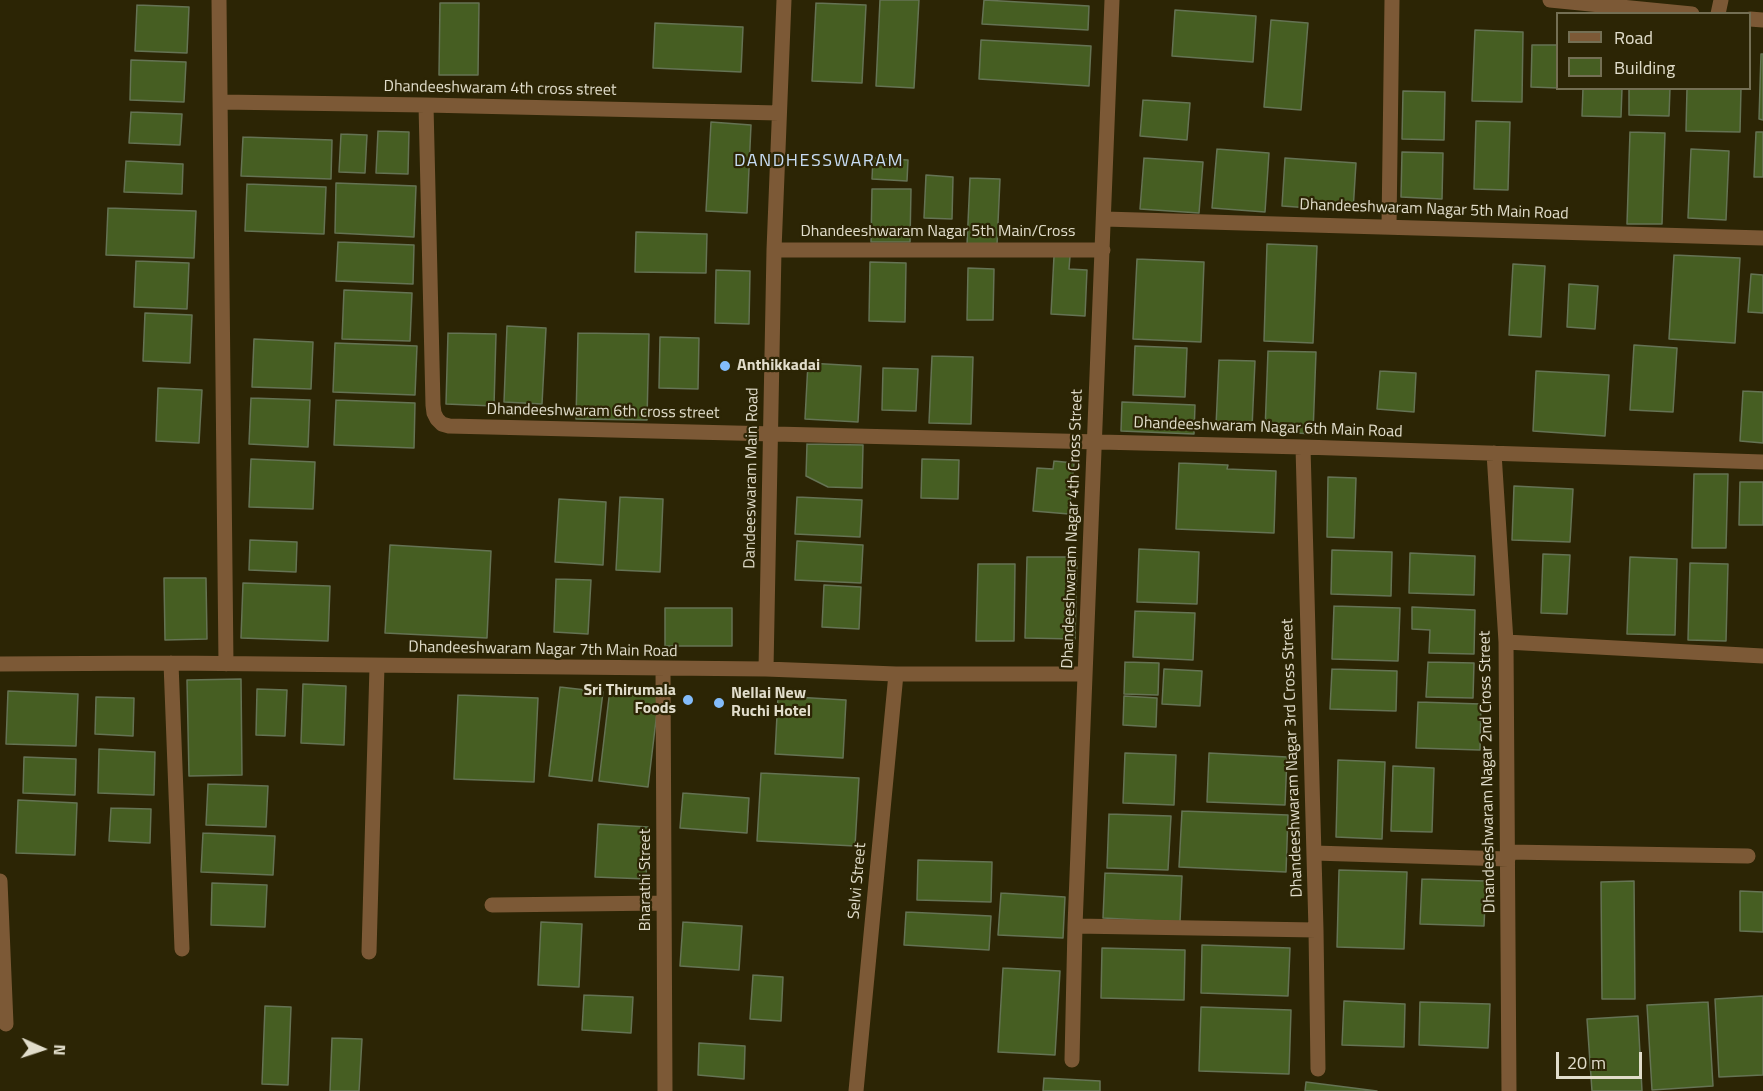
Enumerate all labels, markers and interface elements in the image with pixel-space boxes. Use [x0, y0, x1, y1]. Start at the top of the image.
legend [1556, 12, 1751, 90]
text: Road [1614, 24, 1653, 51]
text: Building [1614, 54, 1675, 81]
street label: Dhandeeshwaram 4th cross street [383, 77, 617, 101]
district label: DANDHESSWARAM [734, 151, 904, 173]
street label: Dhandeeshwaram Nagar 5th Main Road [1299, 196, 1569, 224]
street label: Dhandeeshwaram Nagar 5th Main/Cross [801, 222, 1075, 242]
place label: Anthikkadai [737, 356, 820, 376]
marker: Anthikkadai [718, 359, 732, 373]
street label: Dandeeswaram Main Road [741, 387, 763, 569]
street label: Dhandeeshwaram Nagar 4th Cross Street [1059, 389, 1087, 669]
street label: Dhandeeshwaram 6th cross street [486, 400, 720, 424]
street label: Dhandeeshwaram Nagar 6th Main Road [1133, 414, 1403, 442]
street label: Dhandeeshwaram Nagar 3rd Cross Street [1279, 618, 1307, 898]
street label: Dhandeeshwaram Nagar 2nd Cross Street [1476, 631, 1500, 913]
street label: Dhandeeshwaram Nagar 7th Main Road [408, 638, 678, 662]
place label: Sri Thirumala Foods [583, 681, 676, 719]
place label: Nellai New Ruchi Hotel [731, 684, 811, 722]
marker: Sri Thirumala Foods [681, 693, 695, 707]
marker: Nellai New Ruchi Hotel [712, 696, 726, 710]
street label: Bharathi Street [636, 829, 656, 931]
street label: Selvi Street [845, 842, 871, 920]
north arrow [12, 1019, 72, 1079]
scale bar [1559, 1040, 1644, 1078]
text: N [48, 1044, 72, 1056]
text: 20 m [1567, 1049, 1606, 1076]

